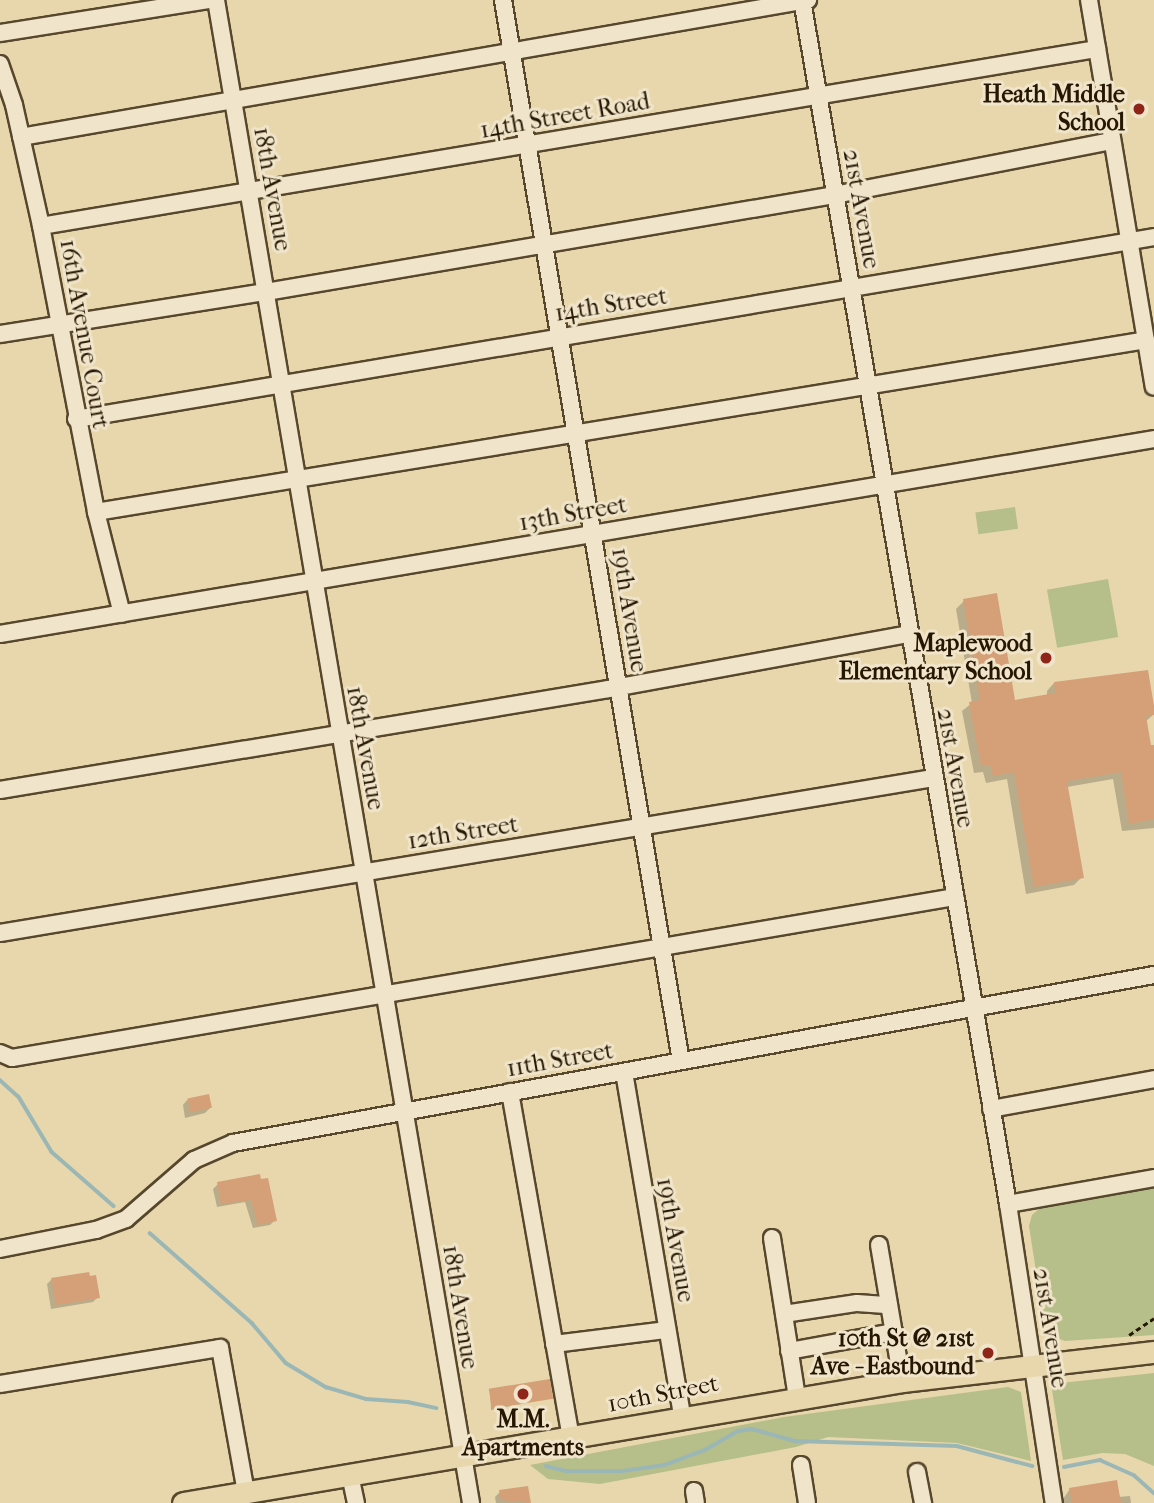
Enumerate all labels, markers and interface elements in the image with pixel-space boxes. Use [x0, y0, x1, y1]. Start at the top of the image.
place label: Heath Middle School [983, 81, 1125, 137]
street label: 14th Street Road [478, 87, 652, 145]
marker: Heath Middle School [1131, 101, 1147, 117]
street label: 18th Avenue [247, 125, 297, 253]
street label: 21st Avenue [836, 147, 886, 271]
street label: 16th Avenue Court [53, 237, 115, 431]
street label: 14th Street [553, 282, 669, 328]
street label: 13th Street [517, 490, 629, 538]
street label: 19th Avenue [605, 546, 653, 674]
place label: Maplewood Elementary School [839, 630, 1032, 686]
marker: Maplewood Elementary School [1038, 650, 1054, 666]
street label: 18th Avenue [340, 684, 390, 812]
street label: 21st Avenue [930, 706, 980, 830]
street label: 12th Street [406, 810, 520, 856]
street label: 11th Street [504, 1036, 616, 1084]
street label: 19th Avenue [650, 1176, 700, 1304]
street label: 18th Avenue [436, 1243, 484, 1371]
street label: 21st Avenue [1026, 1266, 1074, 1390]
place label: 10th St @ 21st Ave - Eastbound [811, 1325, 974, 1381]
marker: 10th St @ 21st Ave - Eastbound [980, 1345, 996, 1361]
street label: 10th Street [605, 1369, 721, 1419]
marker: M.M. Apartments [515, 1386, 531, 1402]
place label: M.M. Apartments [462, 1406, 584, 1462]

